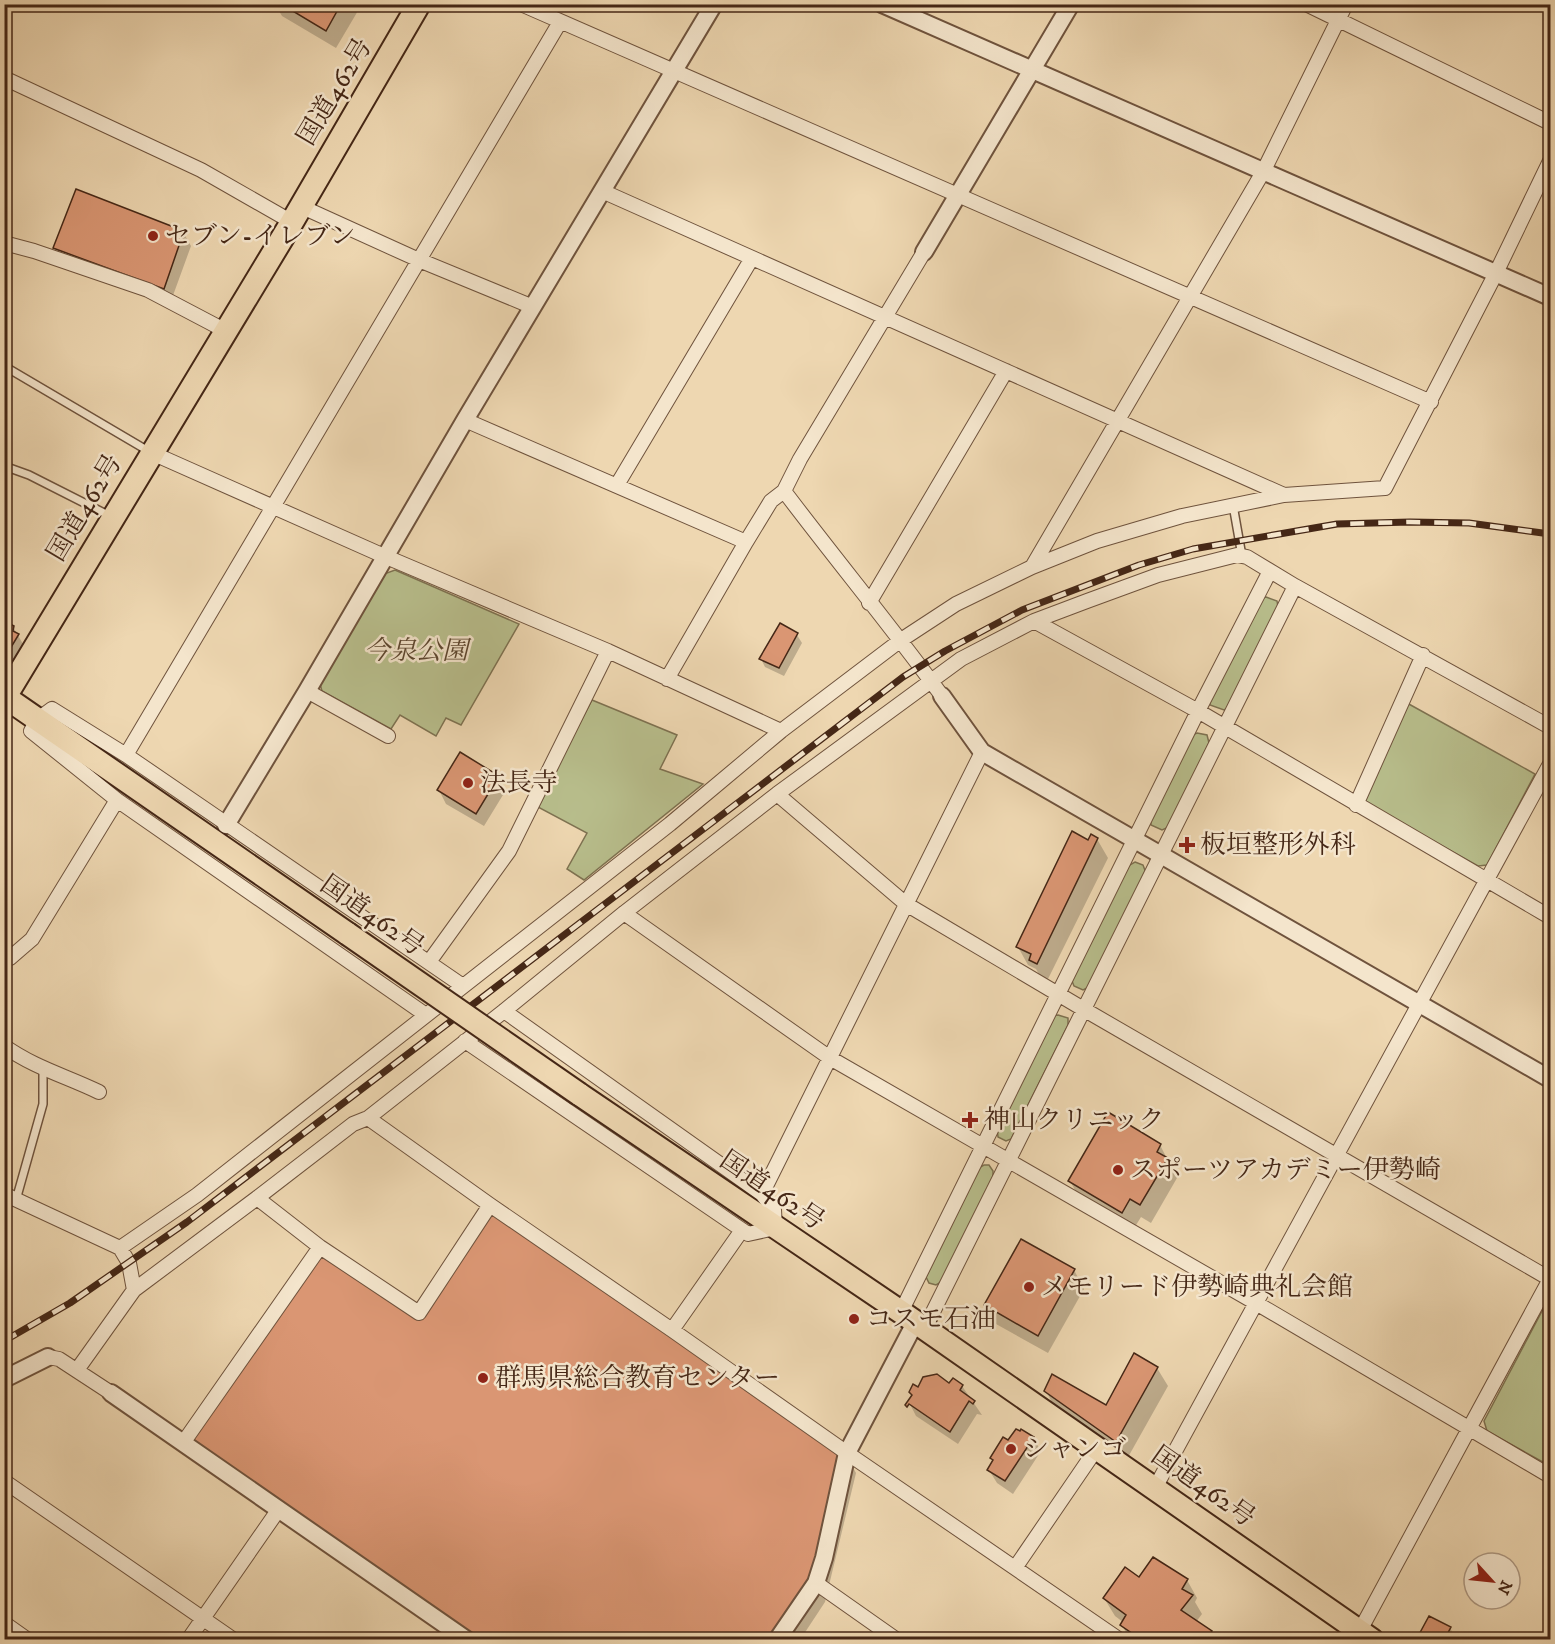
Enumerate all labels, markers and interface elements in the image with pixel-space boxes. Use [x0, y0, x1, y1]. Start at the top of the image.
street label: 国道462号 [290, 32, 380, 152]
place label: セブン-イレブン [165, 220, 355, 253]
marker: セブン-イレブン [146, 229, 160, 243]
street label: 国道462号 [40, 448, 130, 568]
park label: 今泉公園 [364, 635, 472, 668]
place label: 法長寺 [480, 767, 558, 800]
marker: 法長寺 [461, 776, 475, 790]
place label: 板垣整形外科 [1200, 829, 1356, 862]
marker: 板垣整形外科 [1178, 836, 1196, 854]
street label: 国道462号 [314, 868, 430, 964]
place label: 神山クリニック [984, 1104, 1164, 1137]
marker: 神山クリニック [961, 1111, 979, 1129]
street label: 国道462号 [713, 1144, 831, 1238]
place label: スポーツアカデミー伊勢崎 [1130, 1154, 1441, 1187]
marker: スポーツアカデミー伊勢崎 [1111, 1163, 1125, 1177]
place label: メモリード伊勢崎典礼会館 [1041, 1271, 1353, 1304]
marker: メモリード伊勢崎典礼会館 [1022, 1280, 1036, 1294]
place label: コスモ石油 [866, 1303, 996, 1336]
marker: コスモ石油 [847, 1312, 861, 1326]
place label: 群馬県総合教育センター [495, 1362, 780, 1395]
marker: 群馬県総合教育センター [476, 1371, 490, 1385]
place label: シャンゴ [1023, 1433, 1126, 1466]
street label: 国道462号 [1145, 1439, 1261, 1535]
marker: シャンゴ [1004, 1442, 1018, 1456]
north arrow [1462, 1551, 1522, 1611]
text: N [1493, 1577, 1516, 1598]

